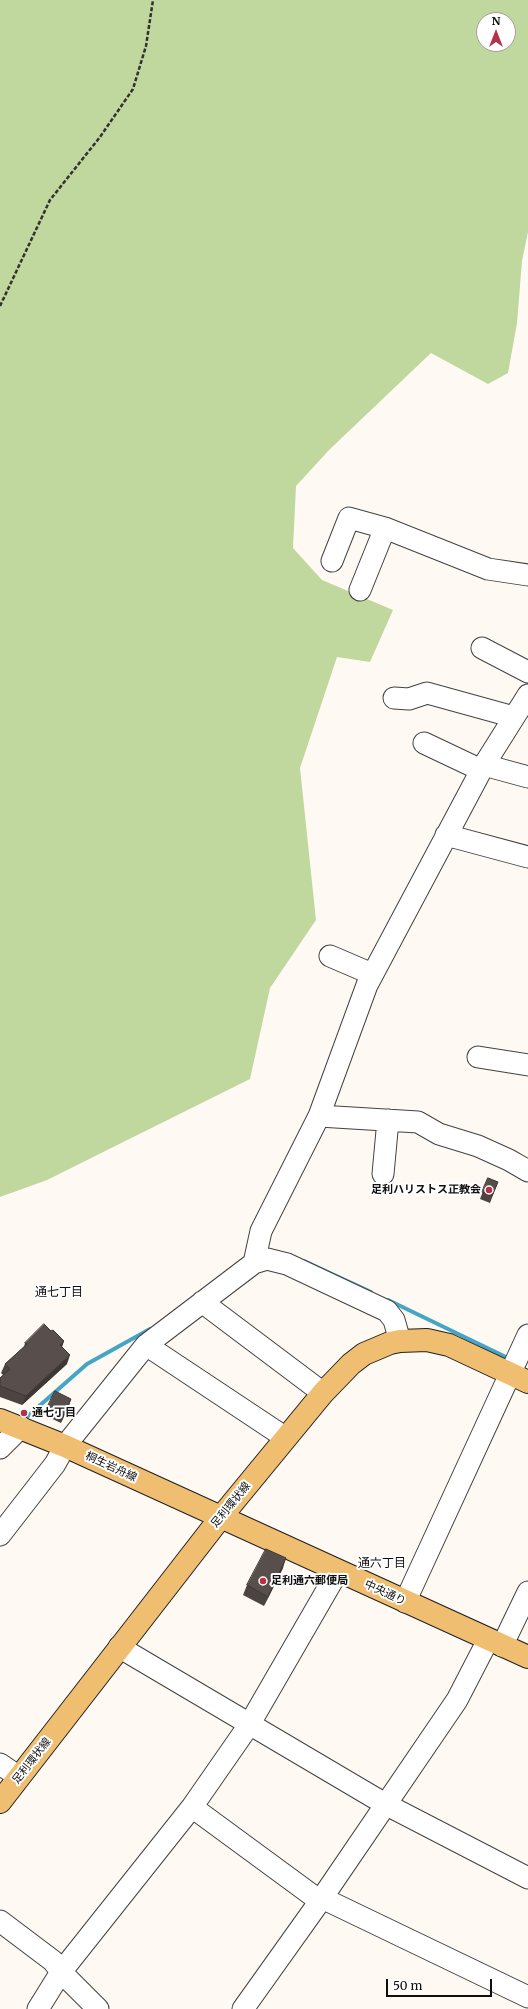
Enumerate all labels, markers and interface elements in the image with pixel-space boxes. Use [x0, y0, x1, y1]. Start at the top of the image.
north arrow [476, 12, 516, 52]
text: N [492, 14, 500, 28]
place label: 足利ハリストス正教会 [371, 1183, 481, 1197]
marker: 足利ハリストス正教会 [484, 1185, 494, 1195]
district label: 通七丁目 [35, 1286, 83, 1300]
place label: 通七丁目 [32, 1406, 76, 1420]
marker: 通七丁目 [19, 1408, 29, 1418]
street label: 桐生岩舟線 [83, 1449, 139, 1485]
street label: 足利環状線 [209, 1479, 253, 1531]
district label: 通六丁目 [358, 1557, 406, 1571]
place label: 足利通六郵便局 [271, 1574, 348, 1588]
marker: 足利通六郵便局 [258, 1576, 268, 1586]
street label: 中央通り [362, 1578, 408, 1608]
street label: 足利環状線 [10, 1735, 54, 1787]
scale bar [388, 1971, 494, 1997]
text: 50 m [393, 1978, 422, 1993]

